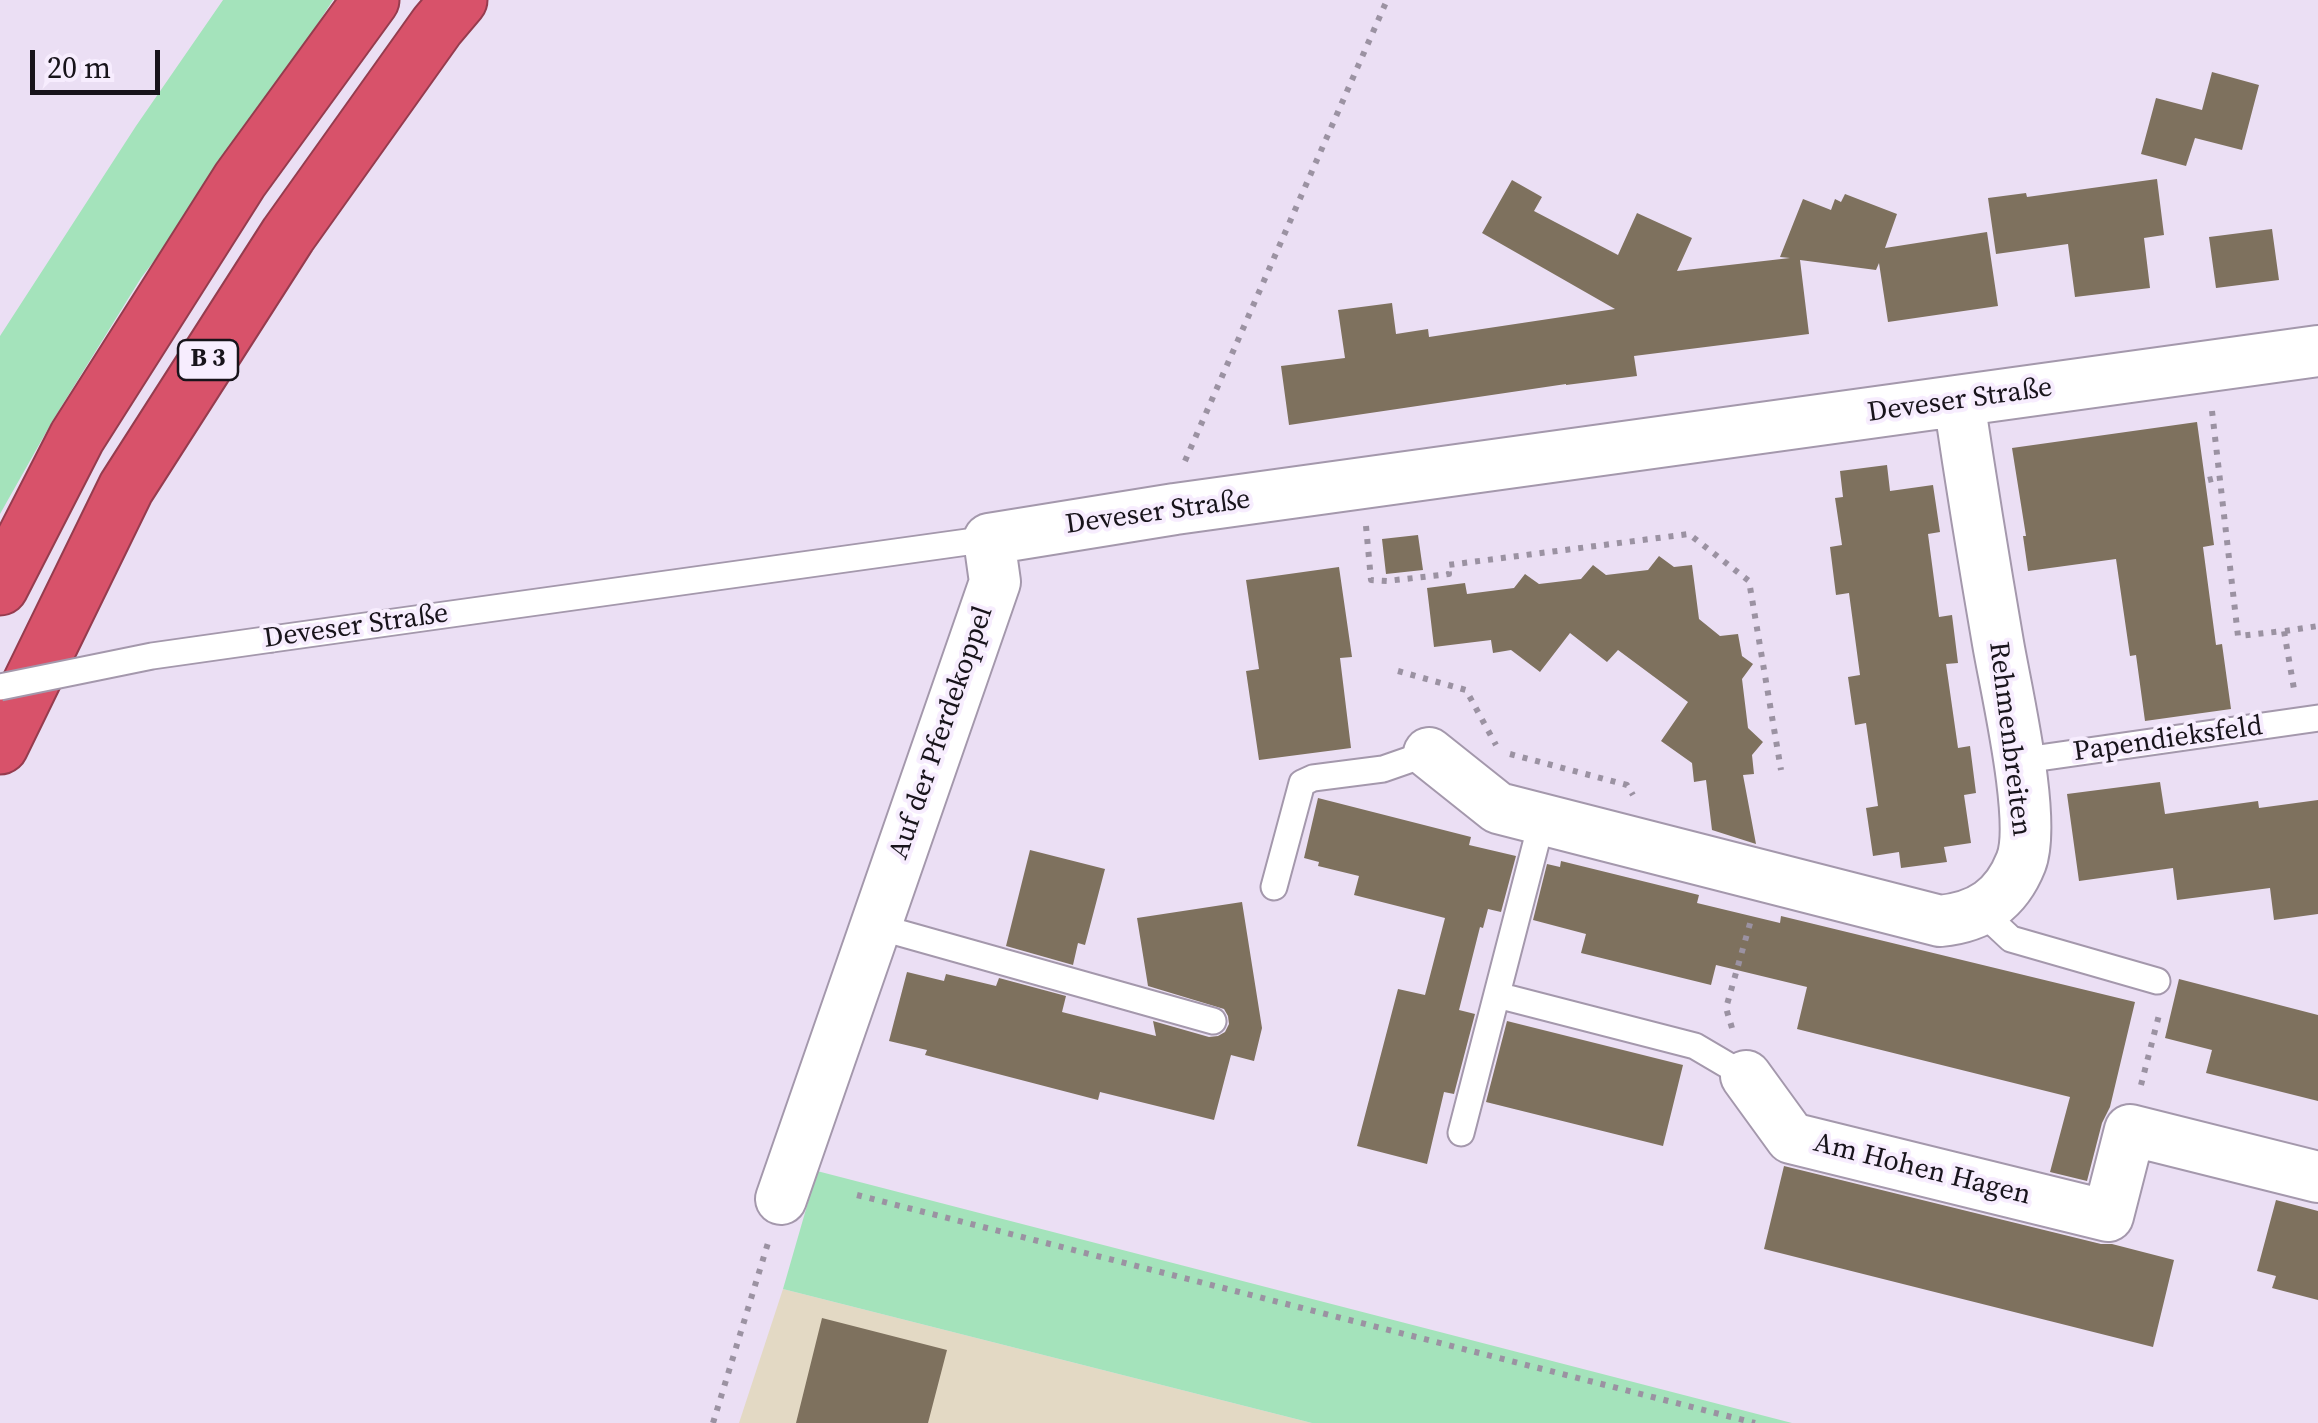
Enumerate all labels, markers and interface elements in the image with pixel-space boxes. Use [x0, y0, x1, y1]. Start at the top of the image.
scale bar [35, 30, 165, 92]
text: 20 m [47, 47, 111, 88]
road number: B 3 [178, 340, 238, 380]
street label: Deveser Straße [1865, 371, 2055, 431]
street label: Deveser Straße [1063, 483, 1253, 543]
street label: Deveser Straße [261, 597, 451, 657]
street label: Auf der Pferdekoppel [883, 602, 1001, 864]
street label: Rehmenbreiten [1980, 640, 2038, 838]
street label: Papendieksfeld [2071, 710, 2265, 770]
street label: Am Hohen Hagen [1810, 1127, 2034, 1213]

